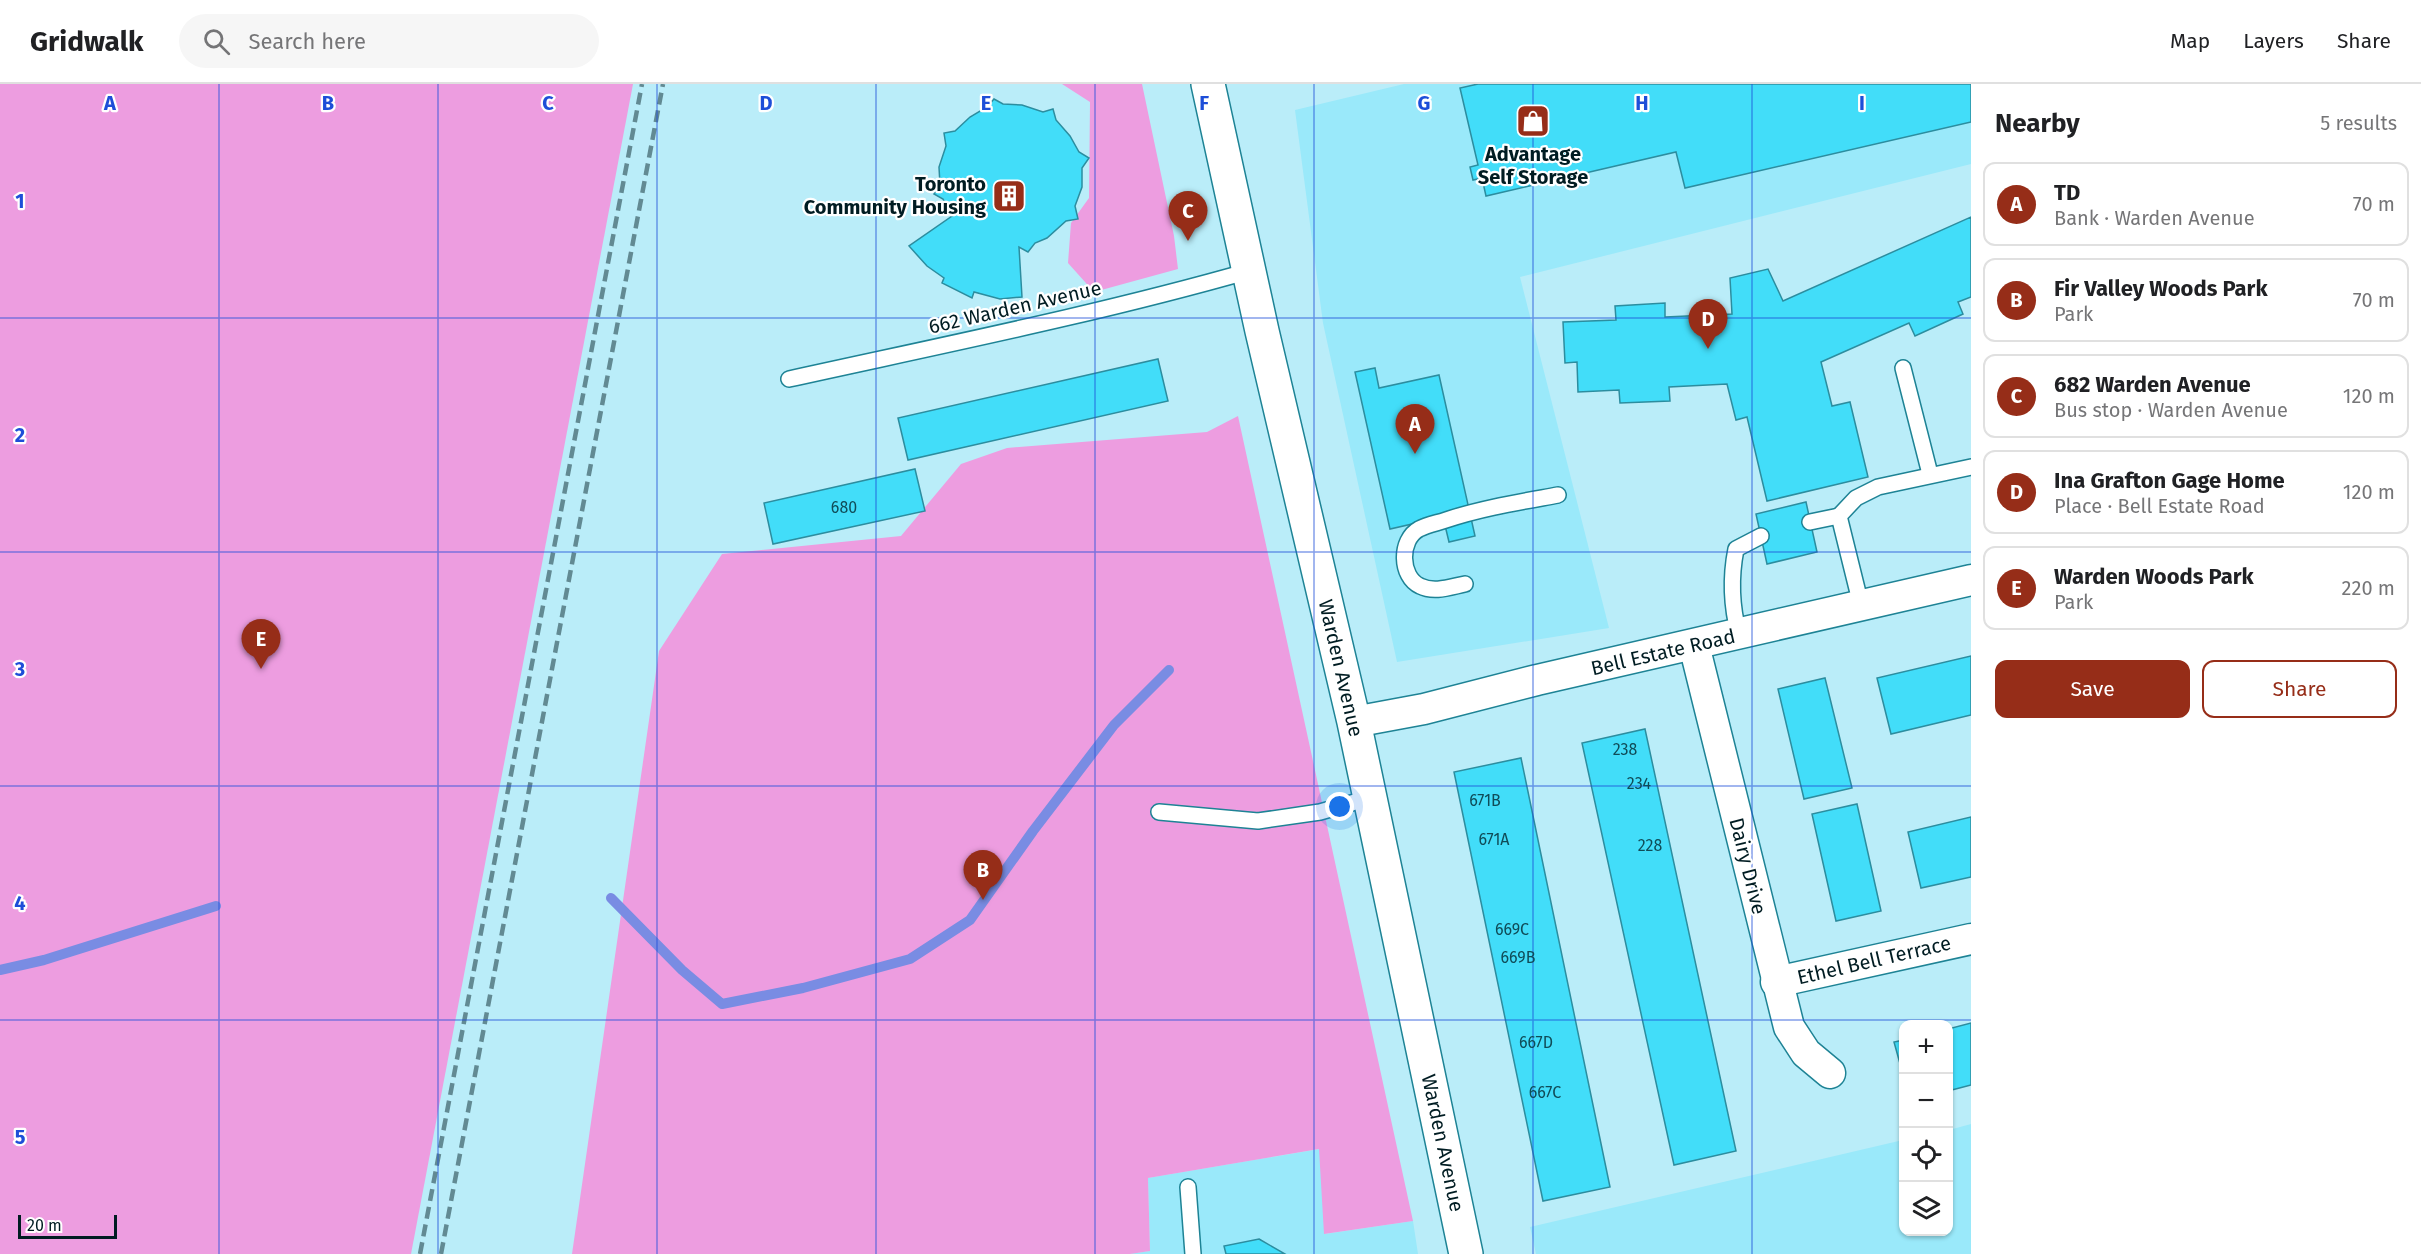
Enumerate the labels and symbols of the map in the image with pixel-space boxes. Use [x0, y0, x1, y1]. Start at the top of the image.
text: A [103, 91, 117, 115]
text: B [322, 91, 334, 115]
text: C [542, 91, 554, 115]
text: D [759, 91, 773, 115]
text: E [981, 91, 991, 115]
text: F [1199, 91, 1209, 115]
text: G [1418, 91, 1430, 115]
text: H [1635, 91, 1649, 115]
text: I [1859, 91, 1865, 115]
shop icon: Advantage Self Storage [1515, 103, 1551, 139]
place label: Advantage Self Storage [1478, 142, 1588, 189]
place label: Toronto Community Housing [804, 172, 987, 219]
building icon: Toronto Community Housing [991, 178, 1027, 214]
text: 1 [15, 189, 25, 213]
pin: C [1168, 192, 1208, 241]
street label: 662 Warden Avenue [926, 275, 1104, 339]
pin: D [1688, 300, 1728, 349]
pin: A [1396, 404, 1434, 454]
text: 2 [15, 423, 25, 447]
house number: 680 [831, 498, 857, 517]
street label: Warden Avenue [1314, 597, 1368, 739]
pin: E [242, 620, 280, 669]
street label: Bell Estate Road [1589, 624, 1737, 680]
text: 3 [14, 657, 25, 681]
house number: 238 [1613, 740, 1638, 759]
house number: 234 [1627, 774, 1652, 793]
house number: 671B [1469, 791, 1501, 810]
your location [1325, 792, 1354, 821]
street label: Dairy Drive [1724, 815, 1772, 917]
house number: 671A [1478, 830, 1510, 849]
house number: 228 [1638, 836, 1663, 855]
pin: B [964, 850, 1002, 900]
text: 4 [14, 891, 26, 915]
house number: 669C [1495, 920, 1529, 939]
street label: Ethel Bell Terrace [1795, 931, 1953, 989]
house number: 669B [1501, 948, 1536, 967]
house number: 667D [1519, 1033, 1553, 1052]
street label: Warden Avenue [1417, 1072, 1469, 1214]
house number: 667C [1529, 1083, 1561, 1102]
text: 5 [15, 1125, 26, 1149]
scale bar [18, 1212, 117, 1240]

